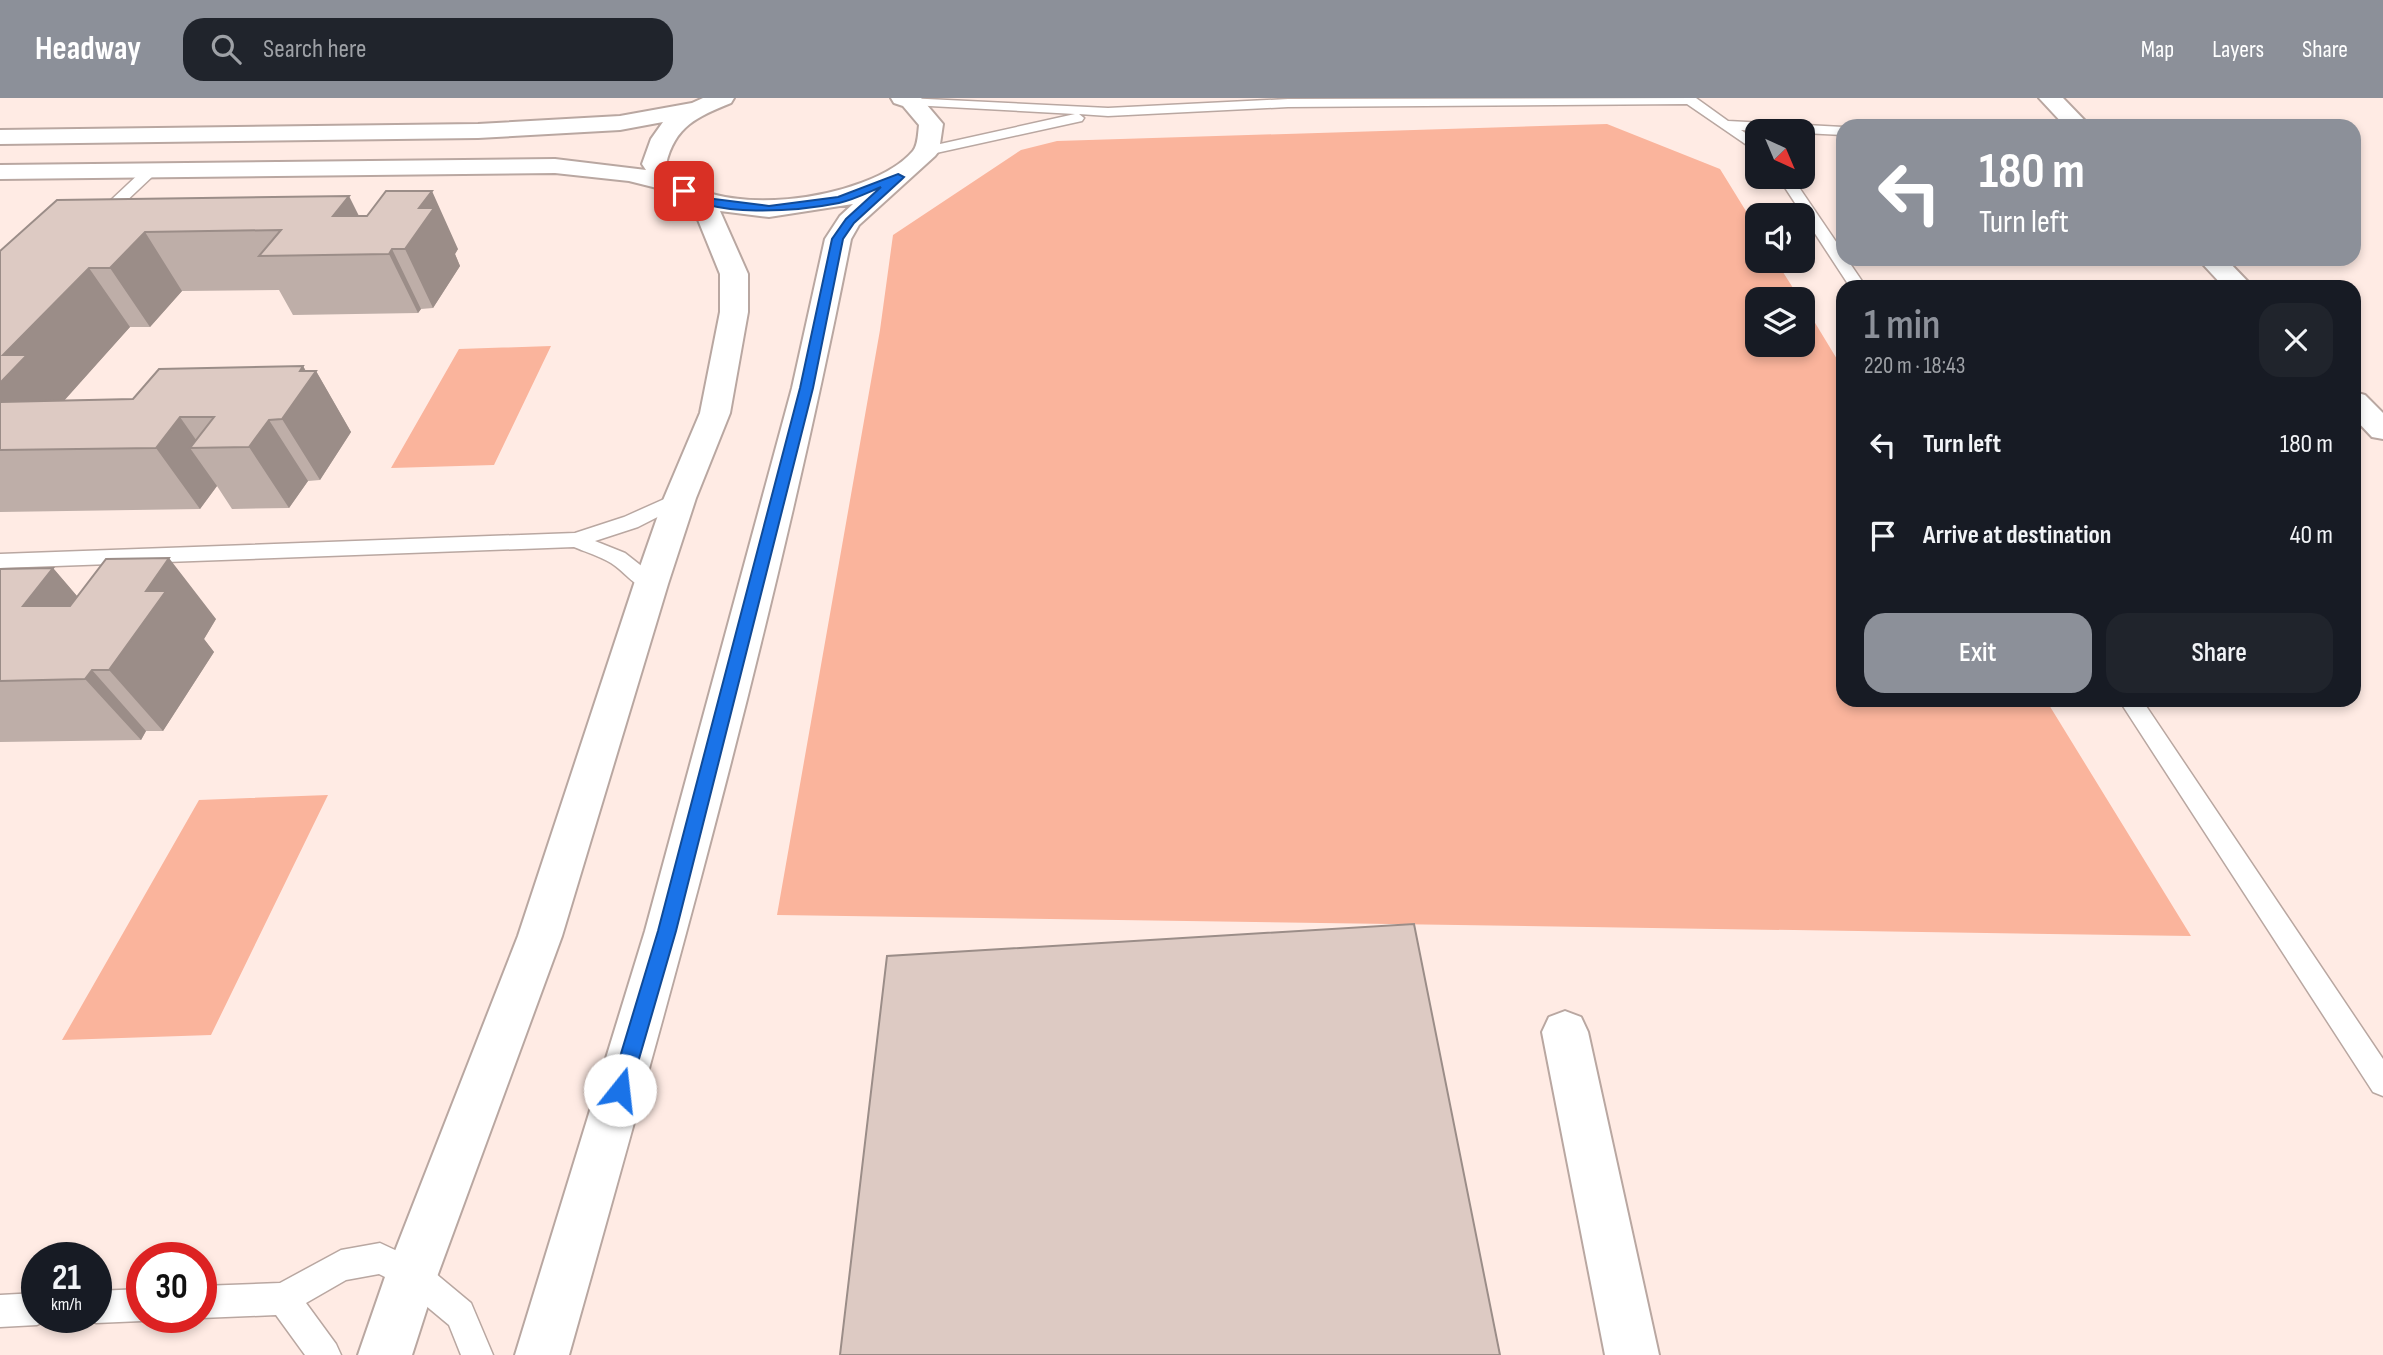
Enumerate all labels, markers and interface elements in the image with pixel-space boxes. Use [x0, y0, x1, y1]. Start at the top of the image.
search box [183, 18, 673, 81]
text: Headway [35, 29, 141, 69]
icon: search [207, 30, 245, 68]
text: Search here [263, 34, 366, 65]
text: Map [2141, 35, 2174, 64]
text: Layers [2212, 35, 2264, 64]
text: Share [2302, 35, 2348, 64]
north arrow [1745, 119, 1815, 189]
map controls [1745, 119, 1815, 357]
text: 180 m [1979, 143, 2085, 202]
icon: left [1864, 147, 1955, 238]
pin [654, 161, 714, 221]
icon: arrive [665, 172, 703, 210]
button: sound [1745, 203, 1815, 273]
text: Turn left [1979, 203, 2069, 242]
button: layers [1745, 287, 1815, 357]
text: 1 min [1864, 300, 1940, 351]
button: close [2259, 303, 2333, 377]
text: 220 m · 18:43 [1864, 352, 1965, 380]
icon: left [1864, 426, 1902, 464]
text: Turn left [1923, 429, 2001, 460]
text: 180 m [2280, 429, 2333, 460]
icon: arrive [1864, 517, 1902, 555]
text: Arrive at destination [1923, 520, 2111, 551]
text: 40 m [2290, 520, 2333, 551]
button: Exit [1864, 613, 2092, 693]
button: Share [2106, 613, 2333, 693]
position arrow [583, 1053, 657, 1127]
speed limit sign: 30 [126, 1242, 217, 1333]
text: 21 [52, 1257, 81, 1300]
text: km/h [51, 1294, 82, 1315]

